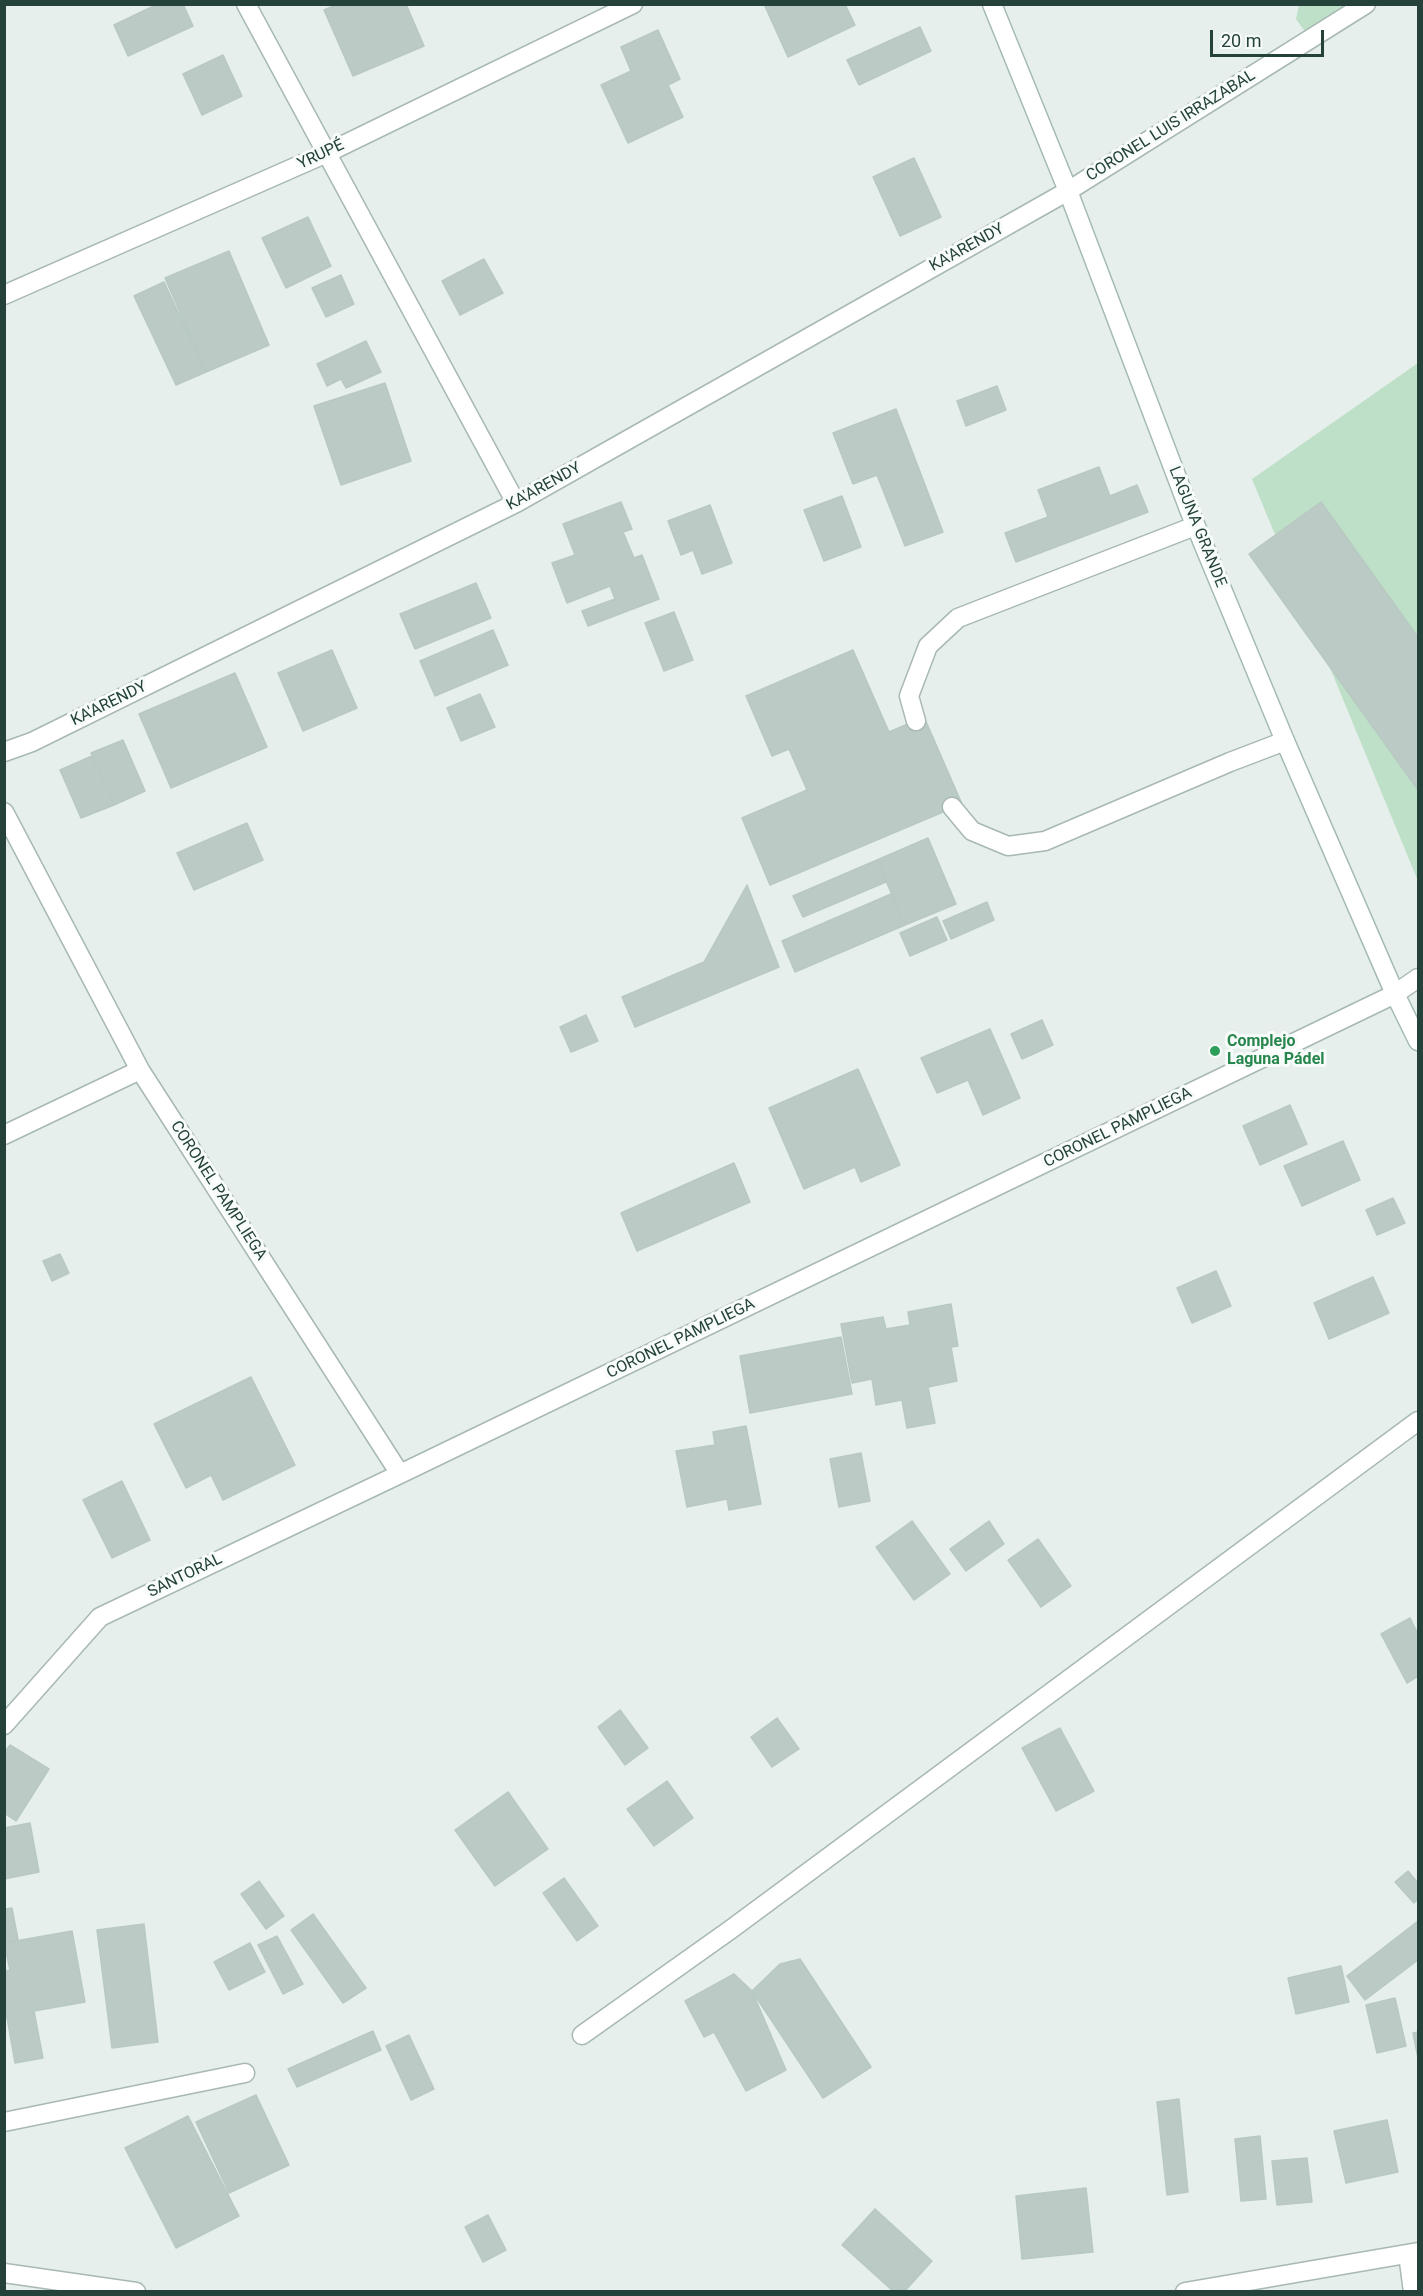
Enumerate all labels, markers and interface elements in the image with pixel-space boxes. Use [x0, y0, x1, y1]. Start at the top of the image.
scale bar [1213, 18, 1327, 56]
text: 20 m [1221, 30, 1261, 51]
street label: CORONEL LUIS IRRAZABAL [1083, 66, 1259, 186]
street label: YRUPÉ [295, 136, 347, 174]
street label: KA'ARENDY [926, 220, 1008, 276]
street label: KA'ARENDY [503, 459, 585, 515]
street label: LAGUNA GRANDE [1164, 464, 1230, 590]
street label: KA'ARENDY [68, 677, 150, 731]
place label: Complejo Laguna Pádel [1227, 1032, 1324, 1070]
marker: Complejo Laguna Pádel [1208, 1044, 1222, 1058]
street label: CORONEL PAMPLIEGA [1041, 1084, 1195, 1172]
street label: CORONEL PAMPLIEGA [166, 1118, 270, 1264]
street label: CORONEL PAMPLIEGA [604, 1295, 758, 1383]
street label: SANTORAL [145, 1550, 225, 1602]

